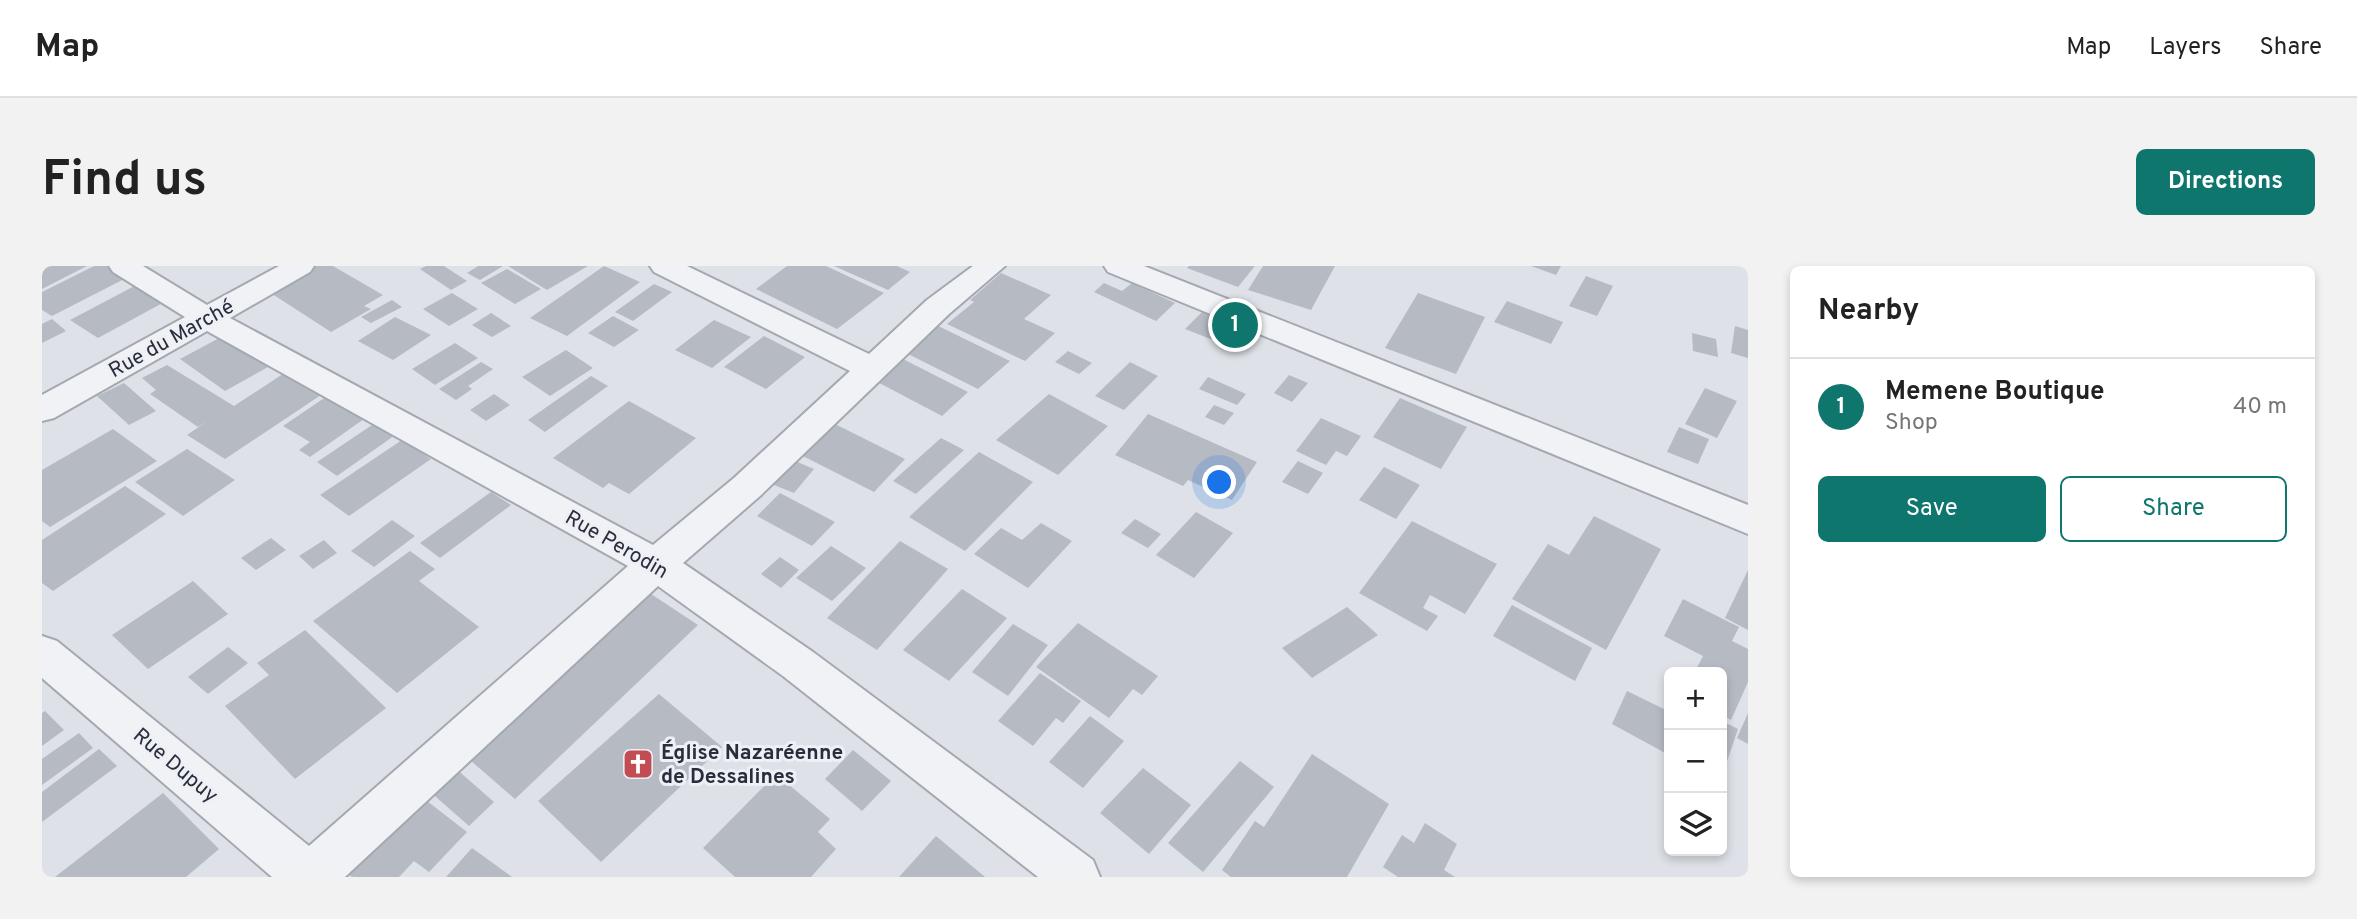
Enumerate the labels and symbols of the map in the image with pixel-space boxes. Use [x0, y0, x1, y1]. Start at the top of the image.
street label: Rue du Marché [104, 294, 239, 385]
pin: 1 [1212, 299, 1258, 351]
your location [1202, 465, 1236, 499]
street label: Rue Perodin [560, 505, 673, 586]
street label: Rue Dupuy [127, 723, 223, 810]
place label: Église Nazaréenne de Dessalines [661, 739, 843, 791]
church icon: Église Nazaréenne de Dessalines [621, 747, 655, 781]

